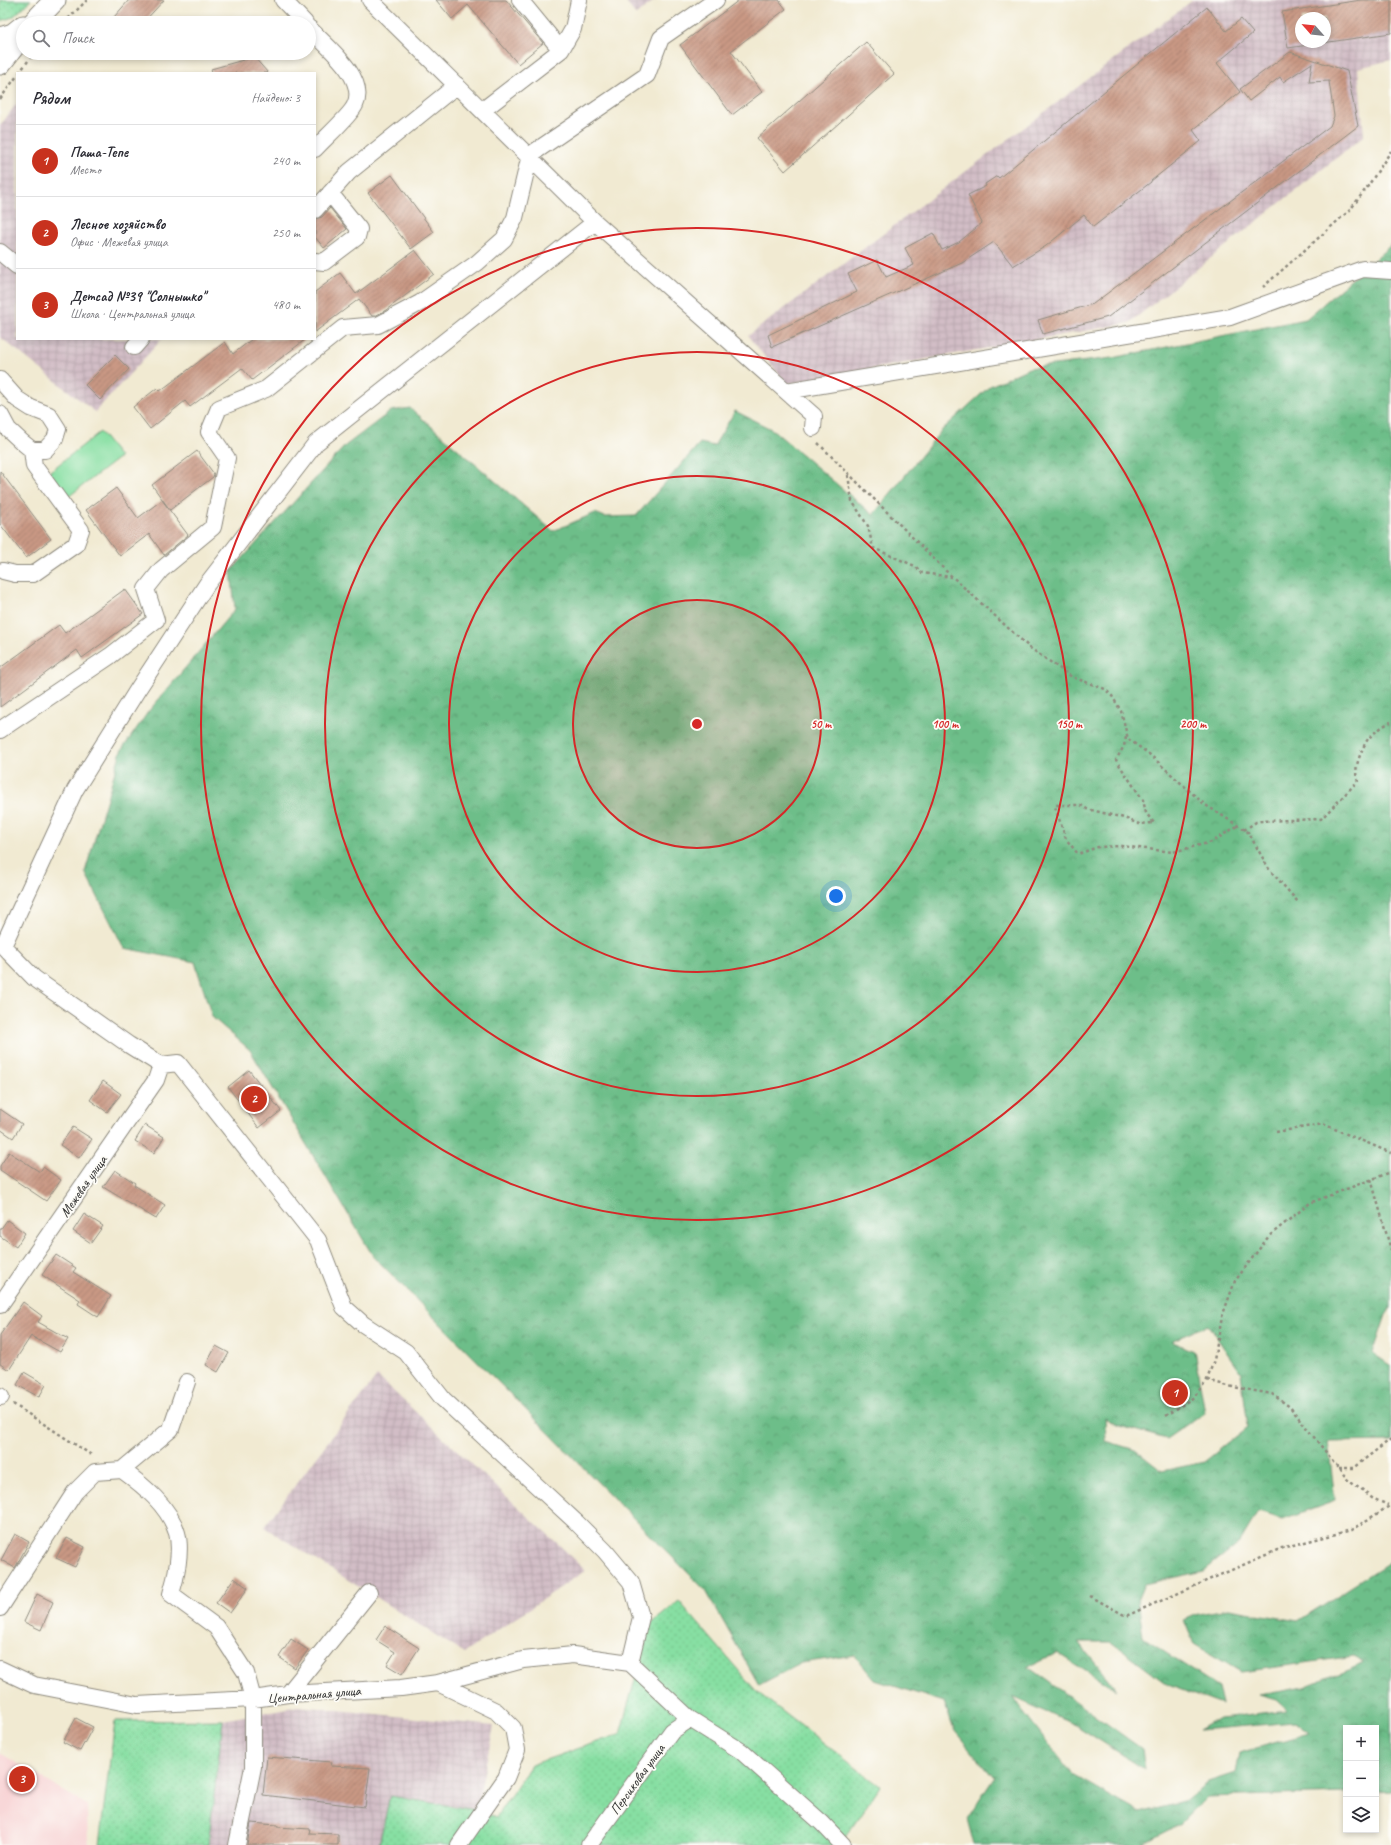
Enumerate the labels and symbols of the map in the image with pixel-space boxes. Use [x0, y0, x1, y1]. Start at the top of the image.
north arrow [1295, 12, 1331, 48]
text: 50 m [811, 716, 832, 732]
text: 100 m [932, 716, 959, 732]
text: 150 m [1056, 716, 1083, 732]
text: 200 m [1180, 716, 1207, 732]
centre of rings [690, 717, 704, 731]
your location [826, 886, 846, 906]
pin: 2 [241, 1084, 267, 1114]
street label: Межевая улица [56, 1152, 111, 1220]
pin: 1 [1162, 1378, 1188, 1408]
street label: Центральная улица [267, 1682, 362, 1707]
street label: Персиковая улица [606, 1740, 669, 1818]
pin: 3 [9, 1764, 35, 1794]

